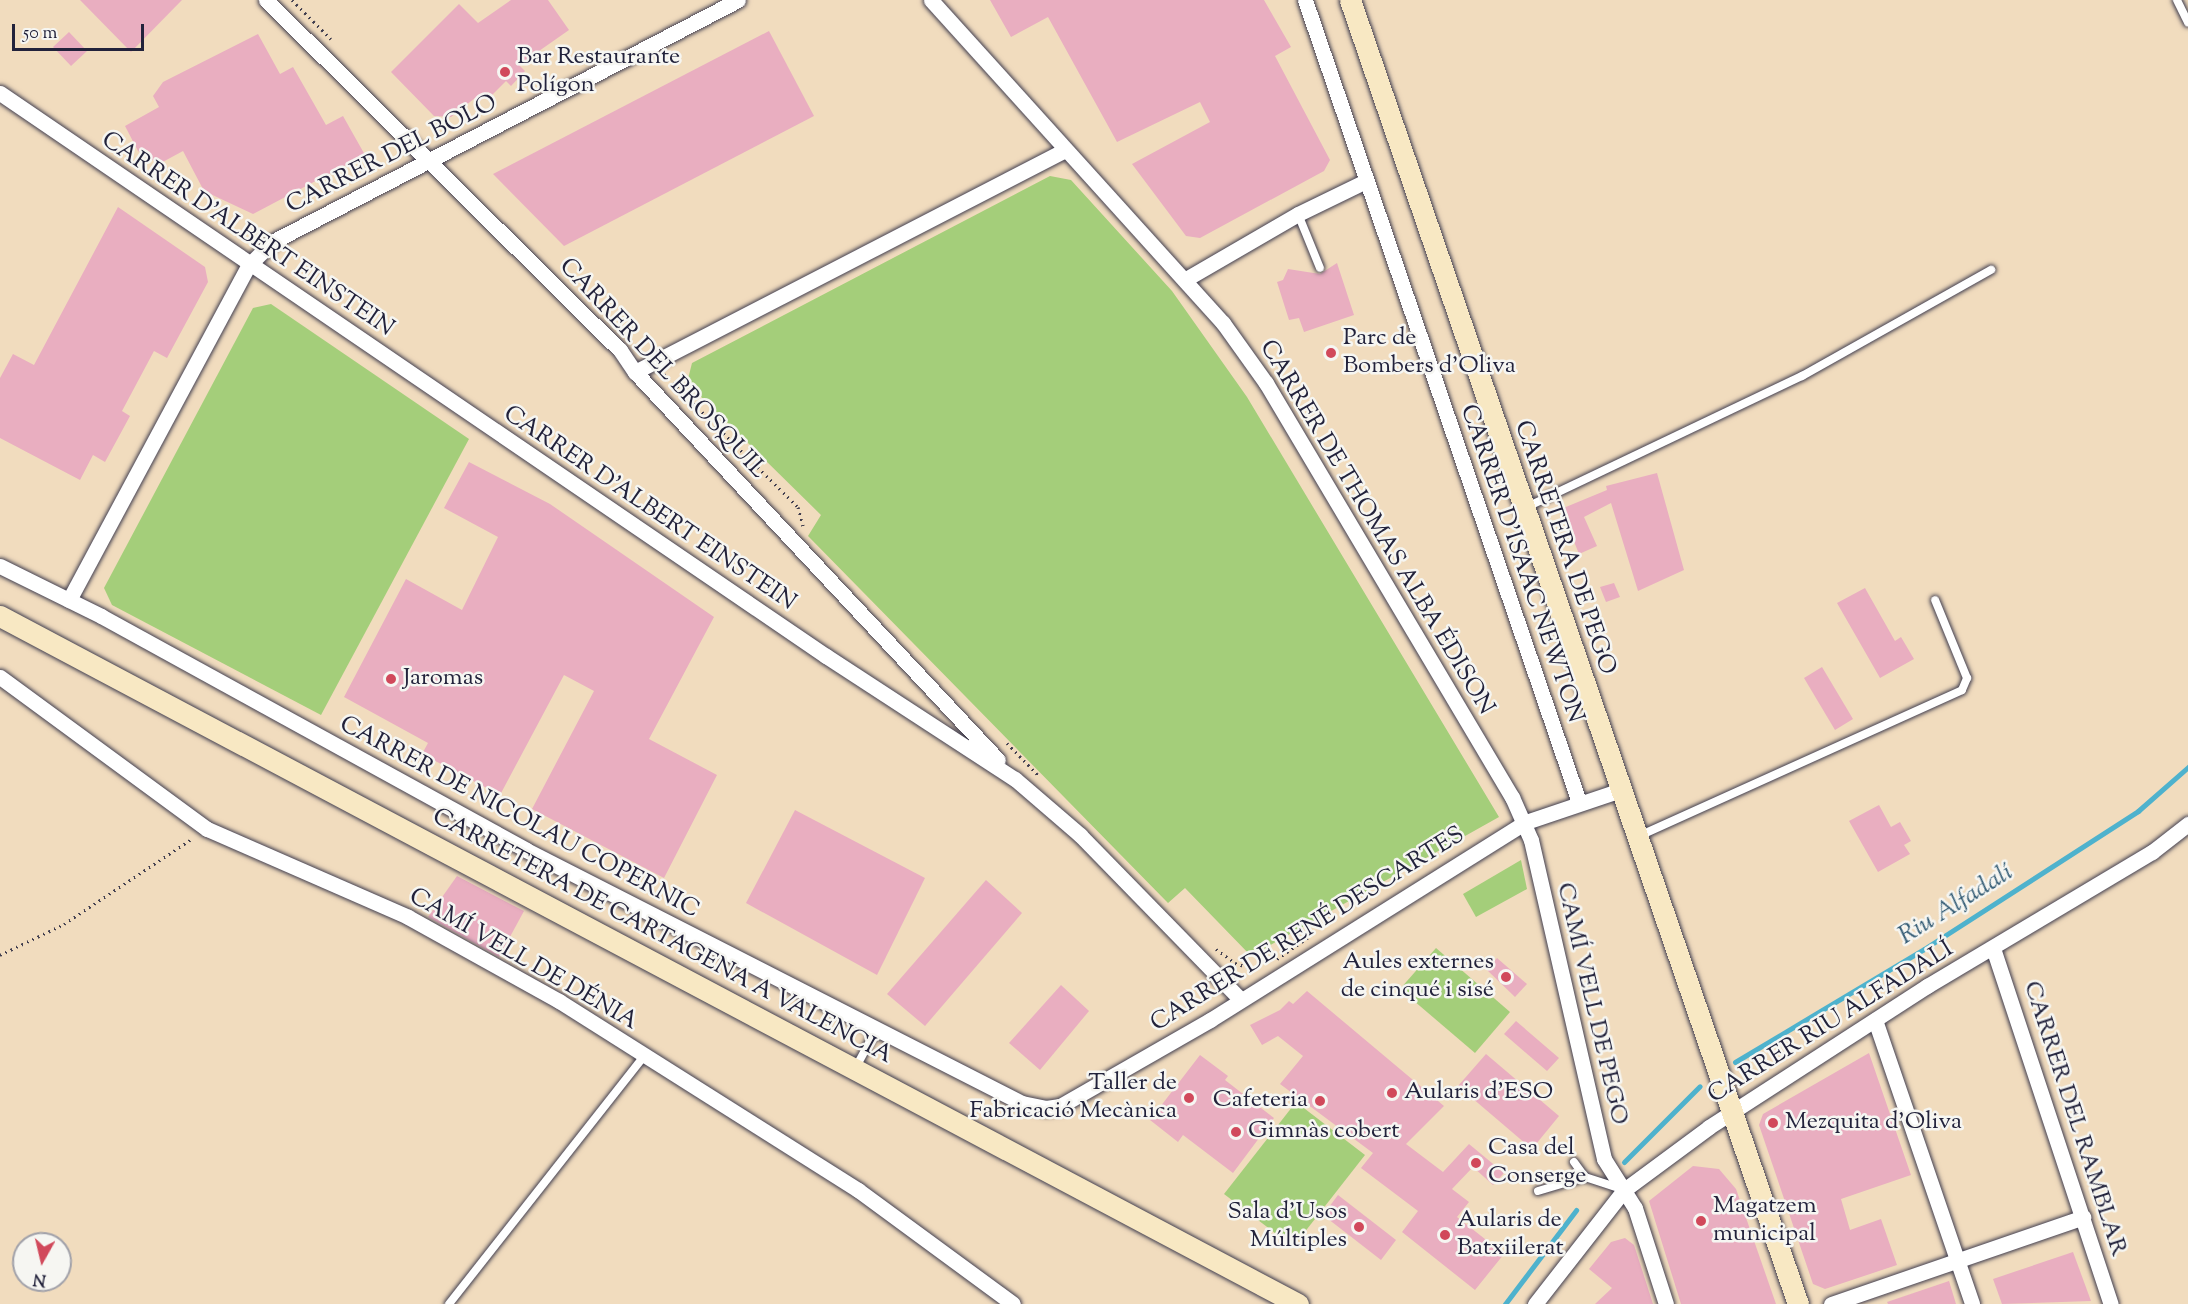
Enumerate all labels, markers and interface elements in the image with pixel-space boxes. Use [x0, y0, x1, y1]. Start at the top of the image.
scale bar [15, 12, 147, 50]
text: 50 m [23, 21, 57, 47]
place label: Bar Restaurante Polígon [517, 44, 680, 100]
marker: Bar Restaurante Polígon [498, 65, 512, 79]
street label: CARRER DEL BOLO [282, 89, 502, 221]
street label: CARRER D'ALBERT EINSTEIN [95, 126, 399, 344]
street label: CARRER DEL BROSQUIL [552, 253, 772, 485]
place label: Parc de Bombers d'Oliva [1343, 325, 1516, 381]
street label: CARRER DE THOMAS ALBA ÉDISON [1252, 335, 1500, 721]
marker: Parc de Bombers d'Oliva [1324, 346, 1338, 360]
street label: CARRER D'ALBERT EINSTEIN [497, 400, 801, 618]
street label: CARRER D'ISAAC NEWTON [1453, 401, 1589, 727]
street label: CARRETERA DE PEGO [1507, 417, 1621, 679]
place label: Jaromas [403, 665, 483, 693]
marker: Jaromas [384, 672, 398, 686]
street label: CARRER DE NICOLAU COPERNIC [334, 711, 704, 925]
street label: CARRETERA DE CARTAGENA A VALENCIA [427, 803, 897, 1071]
street label: CARRER DE RENÉ DESCARTES [1146, 821, 1470, 1039]
water label: Riu Alfadalí [1893, 858, 2019, 952]
street label: CAMÍ VELL DE PEGO [1549, 880, 1633, 1128]
street label: CAMÍ VELL DE DÉNIA [403, 883, 643, 1037]
street label: CARRER RIU ALFADALÍ [1703, 936, 1959, 1110]
place label: Aules externes de cinqué i sisé [1341, 949, 1494, 1005]
marker: Aules externes de cinqué i sisé [1499, 970, 1513, 984]
street label: CARRER DEL RAMBLAR [2016, 978, 2132, 1260]
place label: Taller de Fabricació Mecànica [969, 1070, 1177, 1126]
place label: Aularis d'ESO [1404, 1079, 1553, 1107]
marker: Aularis d'ESO [1385, 1086, 1399, 1100]
place label: Cafeteria [1213, 1087, 1308, 1115]
marker: Taller de Fabricació Mecànica [1182, 1091, 1196, 1105]
marker: Cafeteria [1313, 1094, 1327, 1108]
place label: Mezquita d'Oliva [1785, 1109, 1962, 1137]
marker: Mezquita d'Oliva [1766, 1116, 1780, 1130]
place label: Gimnàs cobert [1248, 1118, 1399, 1146]
marker: Gimnàs cobert [1229, 1125, 1243, 1139]
place label: Casa del Conserge [1488, 1135, 1586, 1191]
marker: Casa del Conserge [1469, 1156, 1483, 1170]
place label: Magatzem municipal [1713, 1193, 1817, 1249]
place label: Sala d'Usos Múltiples [1228, 1199, 1347, 1255]
place label: Aularis de Batxiilerat [1457, 1207, 1564, 1263]
marker: Magatzem municipal [1694, 1214, 1708, 1228]
marker: Sala d'Usos Múltiples [1352, 1220, 1366, 1234]
marker: Aularis de Batxiilerat [1438, 1228, 1452, 1242]
north arrow [12, 1232, 72, 1292]
text: N [32, 1266, 48, 1291]

